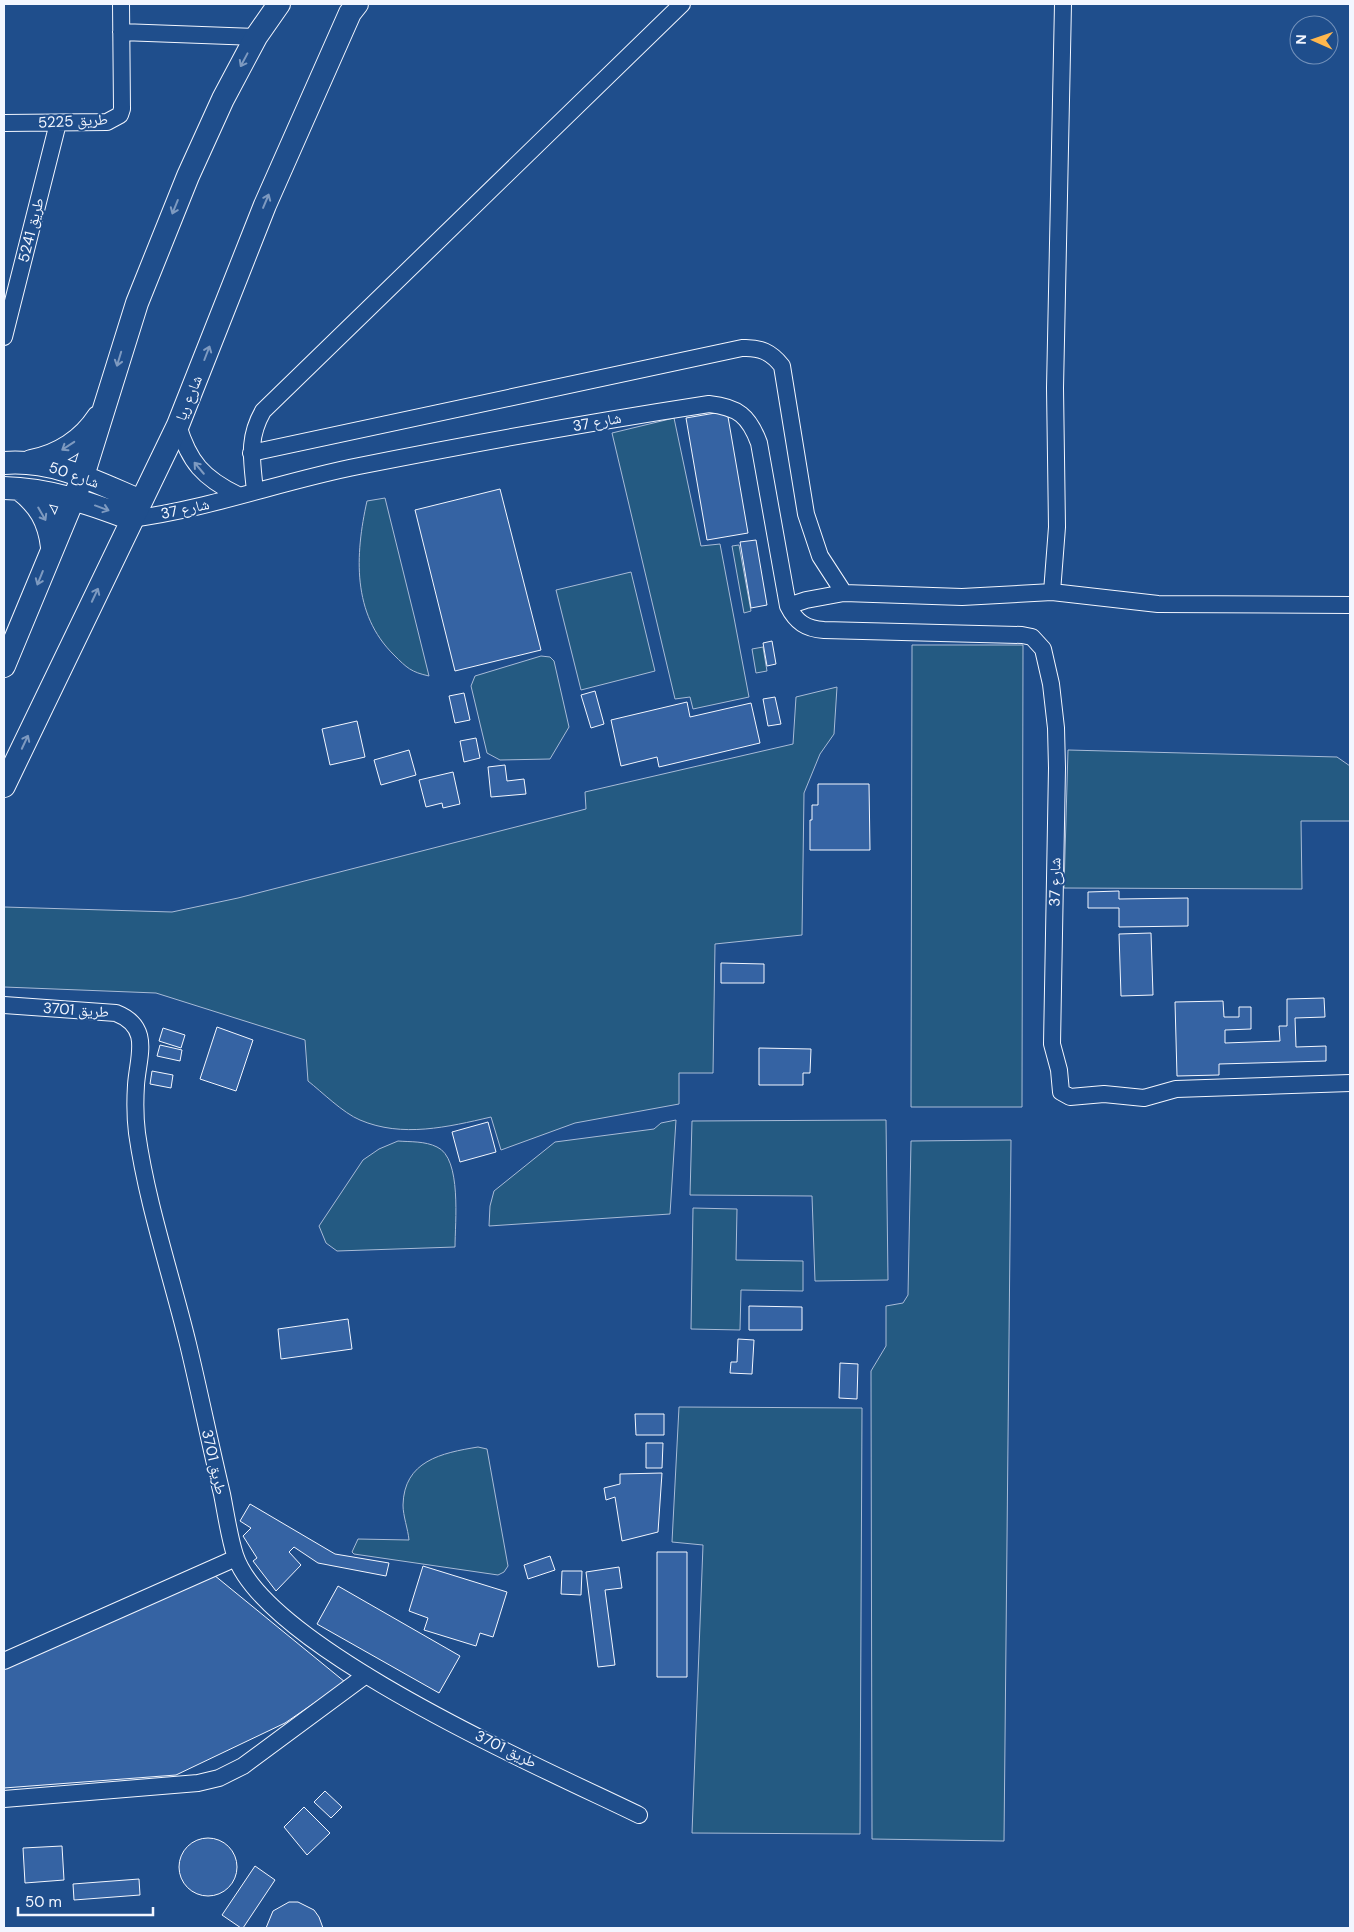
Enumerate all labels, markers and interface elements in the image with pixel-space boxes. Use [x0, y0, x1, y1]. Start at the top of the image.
north arrow [1289, 15, 1339, 65]
text: N [1292, 34, 1310, 45]
one-way arrow [239, 52, 248, 67]
street label: طريق 5225 [37, 109, 109, 133]
one-way arrow [262, 194, 272, 209]
street label: طريق 5241 [13, 196, 49, 264]
one-way arrow [170, 199, 180, 214]
one-way arrow [203, 345, 212, 361]
one-way arrow [114, 351, 124, 367]
street label: شارع ريا [171, 372, 207, 424]
street label: شارع 37 [571, 408, 623, 436]
one-way arrow [61, 441, 75, 452]
street label: شارع 50 [46, 457, 102, 493]
one-way arrow [194, 462, 205, 475]
street label: شارع 37 [159, 494, 211, 524]
one-way arrow [94, 504, 110, 513]
one-way arrow [37, 506, 47, 521]
one-way arrow [34, 570, 43, 585]
one-way arrow [90, 588, 100, 603]
one-way arrow [20, 735, 30, 750]
street label: شارع 37 [1045, 857, 1065, 907]
street label: طريق 3701 [42, 998, 110, 1022]
street label: طريق 3701 [197, 1428, 231, 1497]
street label: طريق 3701 [472, 1726, 540, 1773]
scale bar [18, 1884, 152, 1916]
text: 50 m [25, 1892, 62, 1912]

